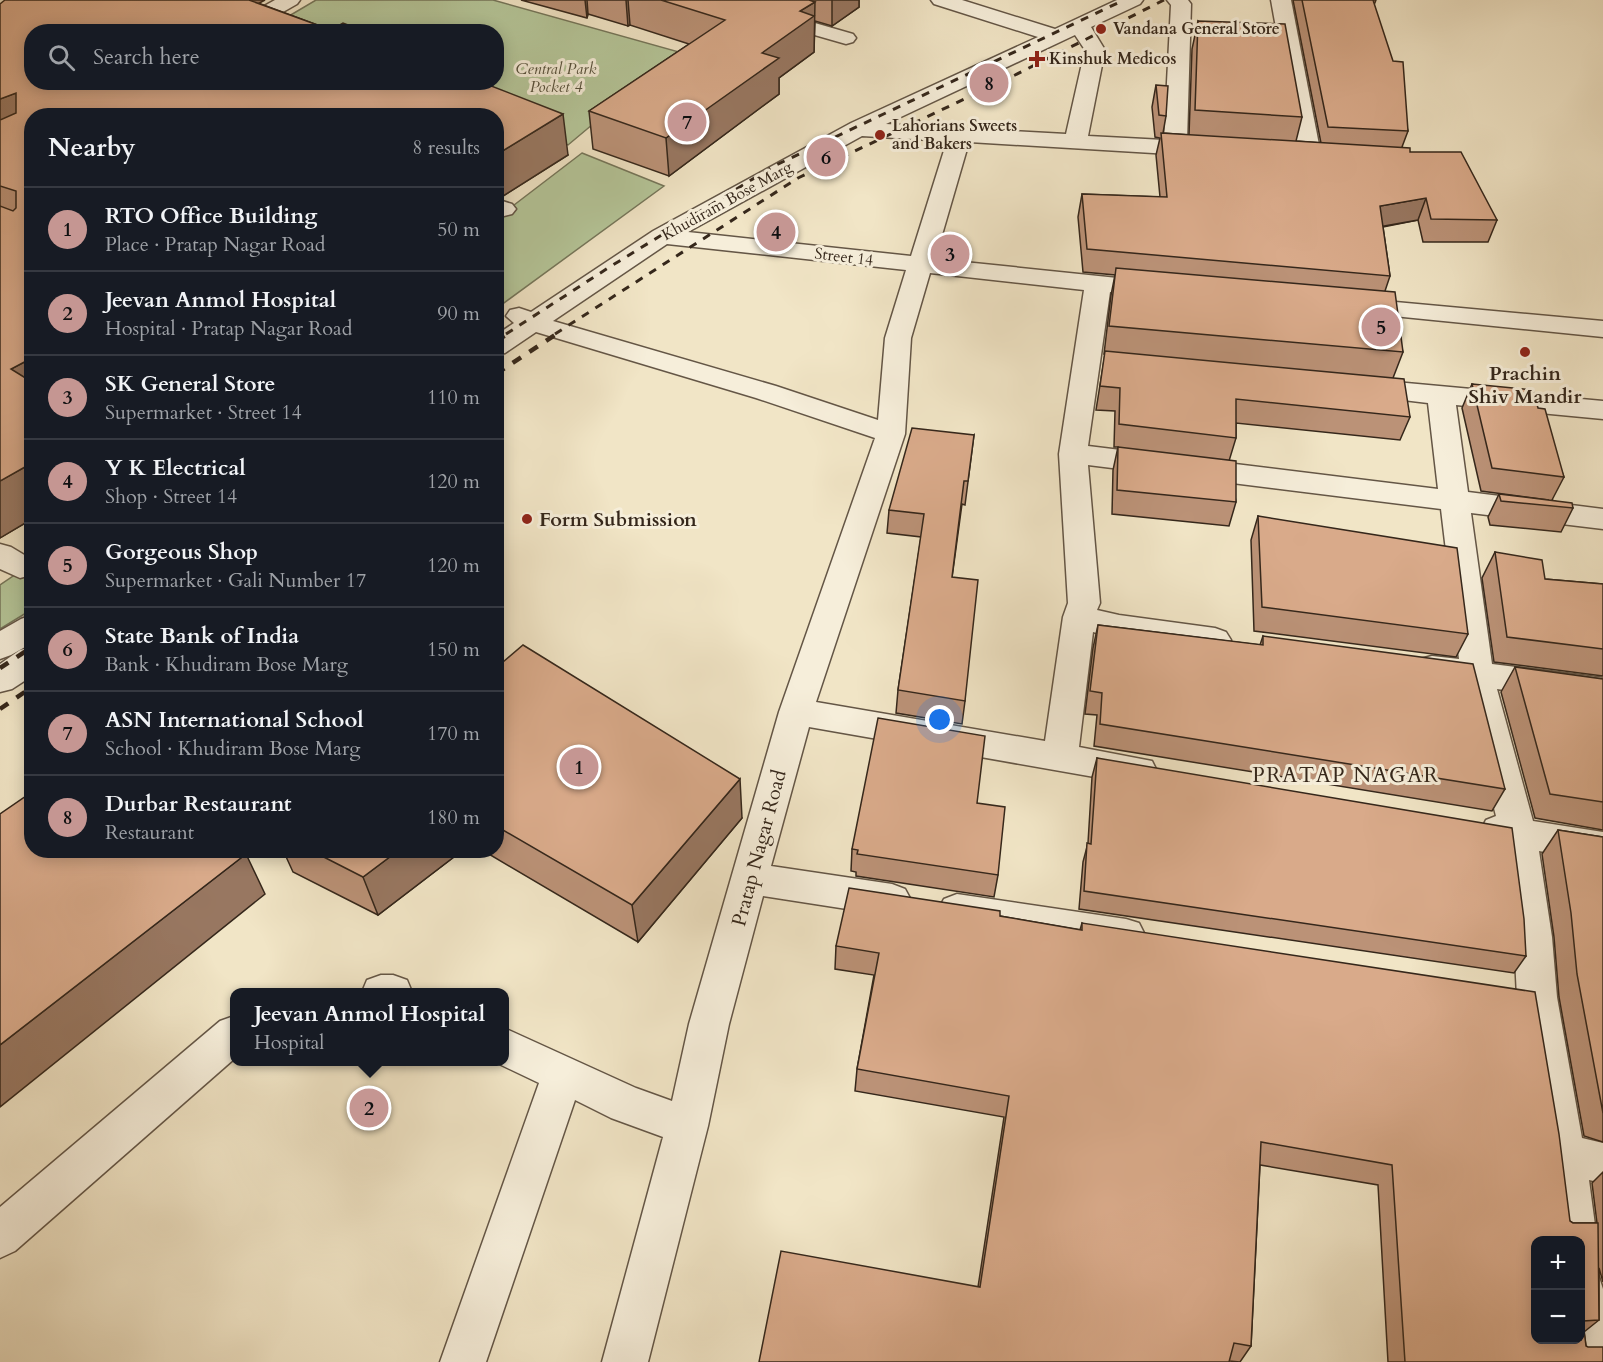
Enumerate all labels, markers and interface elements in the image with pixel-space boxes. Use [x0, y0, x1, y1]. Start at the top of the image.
place label: Vandana General Store [1113, 18, 1280, 40]
marker: Vandana General Store [1094, 22, 1108, 36]
search box [24, 24, 504, 90]
icon: search [45, 41, 78, 74]
text: Search here [93, 42, 200, 72]
place label: Kinshuk Medicos [1049, 48, 1176, 70]
marker: Kinshuk Medicos [1030, 52, 1044, 66]
park label: Central Park Pocket 4 [516, 58, 597, 98]
pin: 8 [970, 60, 1008, 106]
pin: 7 [668, 100, 706, 144]
place label: Lahorians Sweets and Bakers [892, 115, 1017, 155]
marker: Lahorians Sweets and Bakers [873, 128, 887, 142]
text: Nearby [48, 130, 136, 165]
text: 8 results [412, 134, 480, 161]
pin: 6 [806, 134, 846, 180]
street label: Khudiram Bose Marg [658, 156, 796, 246]
text: RTO Office Building [105, 201, 318, 231]
pin: 4 [756, 210, 796, 254]
text: 1 [62, 216, 73, 243]
text: 50 m [437, 216, 480, 243]
text: Place · Pratap Nagar Road [105, 231, 326, 258]
pin: 3 [930, 232, 970, 276]
street label: Street 14 [813, 242, 875, 272]
text: Jeevan Anmol Hospital [105, 285, 336, 315]
text: 2 [62, 300, 73, 327]
text: 90 m [437, 300, 480, 327]
pin: 5 [1362, 304, 1400, 350]
text: Hospital · Pratap Nagar Road [105, 315, 352, 342]
marker: Prachin Shiv Mandir [1518, 345, 1532, 359]
place label: Prachin Shiv Mandir [1468, 360, 1582, 410]
text: SK General Store [105, 369, 276, 399]
text: 3 [62, 384, 73, 411]
text: 110 m [427, 384, 480, 411]
text: Supermarket · Street 14 [105, 399, 302, 426]
text: Y K Electrical [105, 453, 246, 483]
text: 4 [62, 468, 73, 495]
text: 120 m [427, 468, 480, 495]
text: Shop · Street 14 [105, 483, 237, 510]
place label: Form Submission [539, 506, 697, 533]
marker: Form Submission [520, 512, 534, 526]
text: Gorgeous Shop [105, 537, 258, 567]
text: 5 [62, 552, 73, 579]
text: 120 m [427, 552, 480, 579]
text: Supermarket · Gali Number 17 [105, 567, 366, 594]
text: State Bank of India [105, 621, 299, 651]
text: 6 [62, 636, 73, 663]
text: 150 m [427, 636, 480, 663]
text: Bank · Khudiram Bose Marg [105, 651, 348, 678]
text: ASN International School [105, 705, 364, 735]
your location [925, 705, 954, 734]
text: 7 [62, 720, 73, 747]
text: 170 m [427, 720, 480, 747]
text: School · Khudiram Bose Marg [105, 735, 361, 762]
pin: 1 [560, 744, 598, 789]
district label: PRATAP NAGAR [1252, 761, 1440, 790]
street label: Pratap Nagar Road [725, 766, 793, 929]
text: Durbar Restaurant [105, 789, 292, 819]
text: 8 [62, 804, 73, 831]
text: 180 m [427, 804, 480, 831]
text: Restaurant [105, 819, 194, 846]
popup [230, 988, 509, 1066]
text: Jeevan Anmol Hospital [254, 999, 485, 1029]
text: Hospital [254, 1029, 324, 1056]
pin: 2 [350, 1086, 388, 1130]
map controls [1531, 1236, 1585, 1344]
button: + [1531, 1236, 1585, 1290]
button: − [1531, 1290, 1585, 1344]

